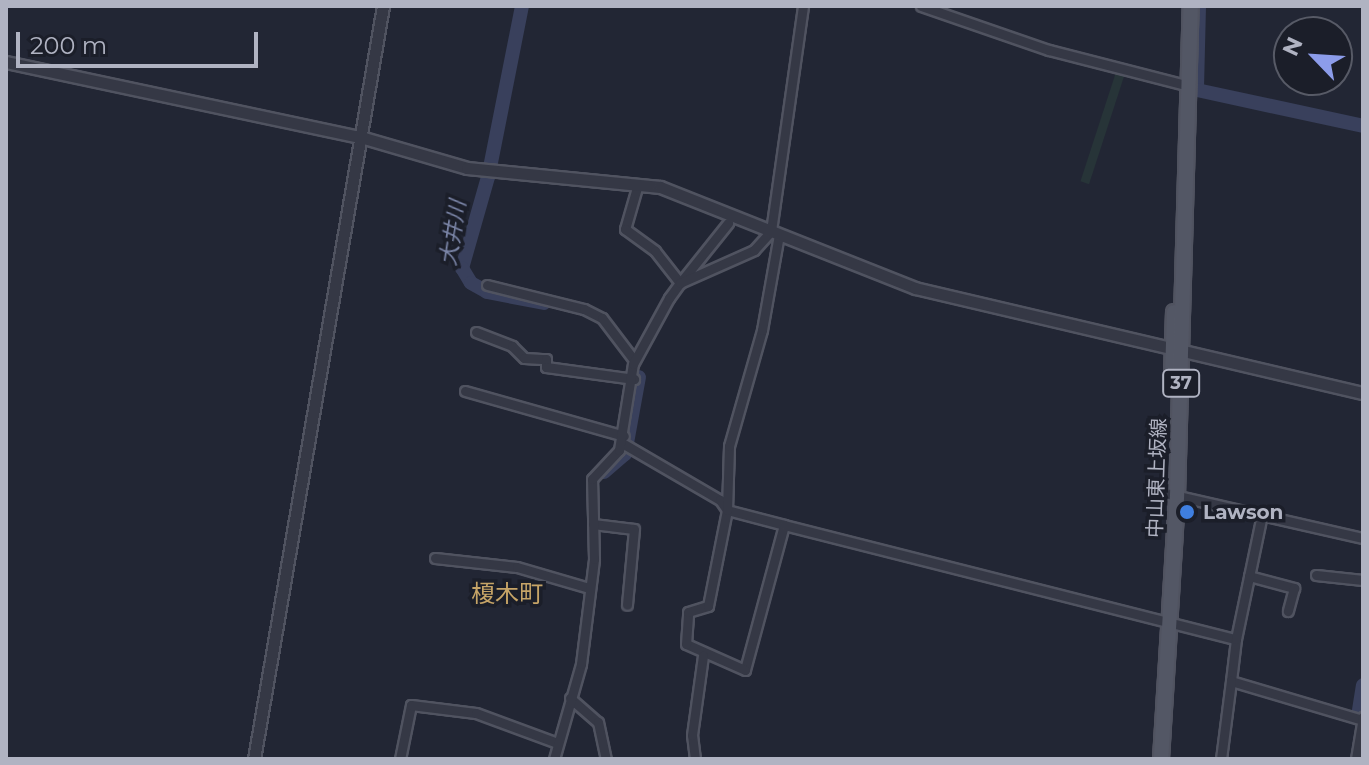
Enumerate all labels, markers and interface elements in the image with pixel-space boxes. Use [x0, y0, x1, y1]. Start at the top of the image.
scale bar [20, 16, 262, 66]
north arrow [1273, 16, 1353, 96]
text: 200 m [30, 31, 107, 60]
text: N [1277, 33, 1309, 60]
water label: 大井川 [435, 198, 471, 268]
road number: 37 [1161, 369, 1201, 397]
street label: 中山東上坂線 [1143, 418, 1171, 538]
place label: Lawson [1203, 500, 1283, 524]
marker: Lawson [1178, 503, 1196, 521]
district label: 榎木町 [471, 580, 543, 608]

